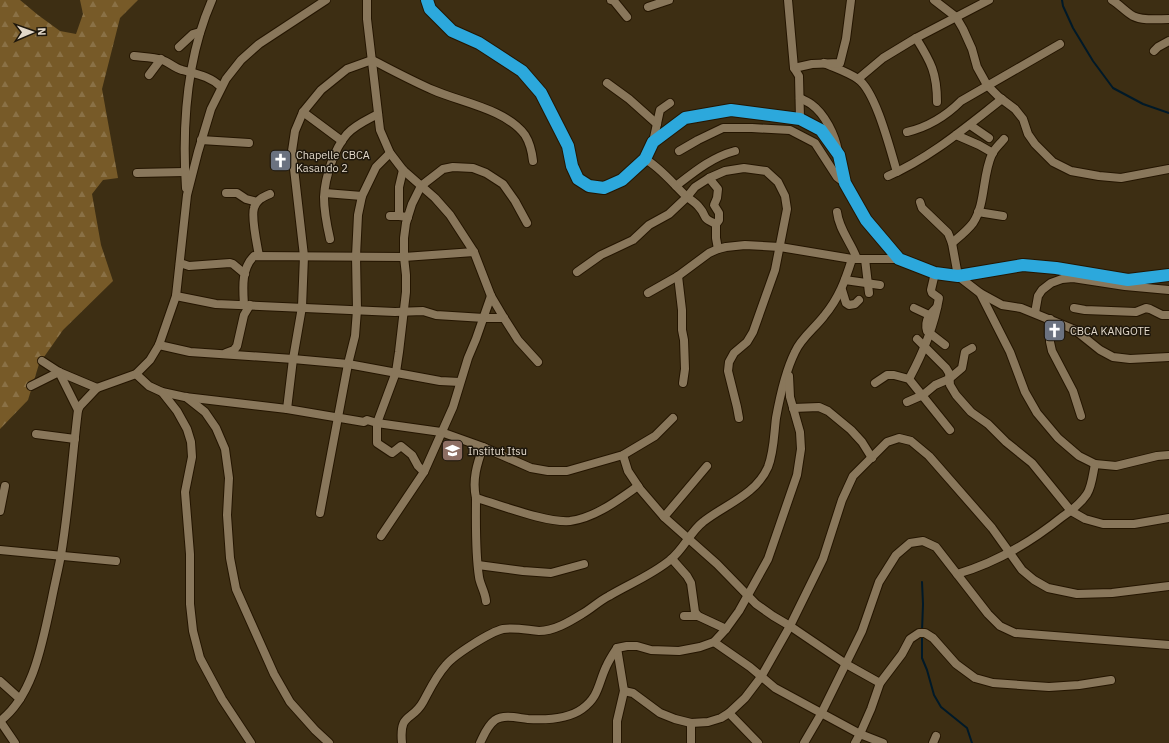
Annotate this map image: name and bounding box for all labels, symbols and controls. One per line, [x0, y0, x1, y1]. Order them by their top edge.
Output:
north arrow [12, 12, 52, 52]
text: N [35, 27, 49, 36]
church icon: Chapelle CBCA Kasando 2 [267, 148, 293, 174]
place label: Chapelle CBCA Kasando 2 [296, 148, 370, 175]
church icon: CBCA KANGOTE [1042, 318, 1068, 344]
place label: CBCA KANGOTE [1070, 324, 1150, 338]
school or university icon: Institut Itsu [440, 438, 466, 464]
place label: Institut Itsu [468, 444, 527, 458]

